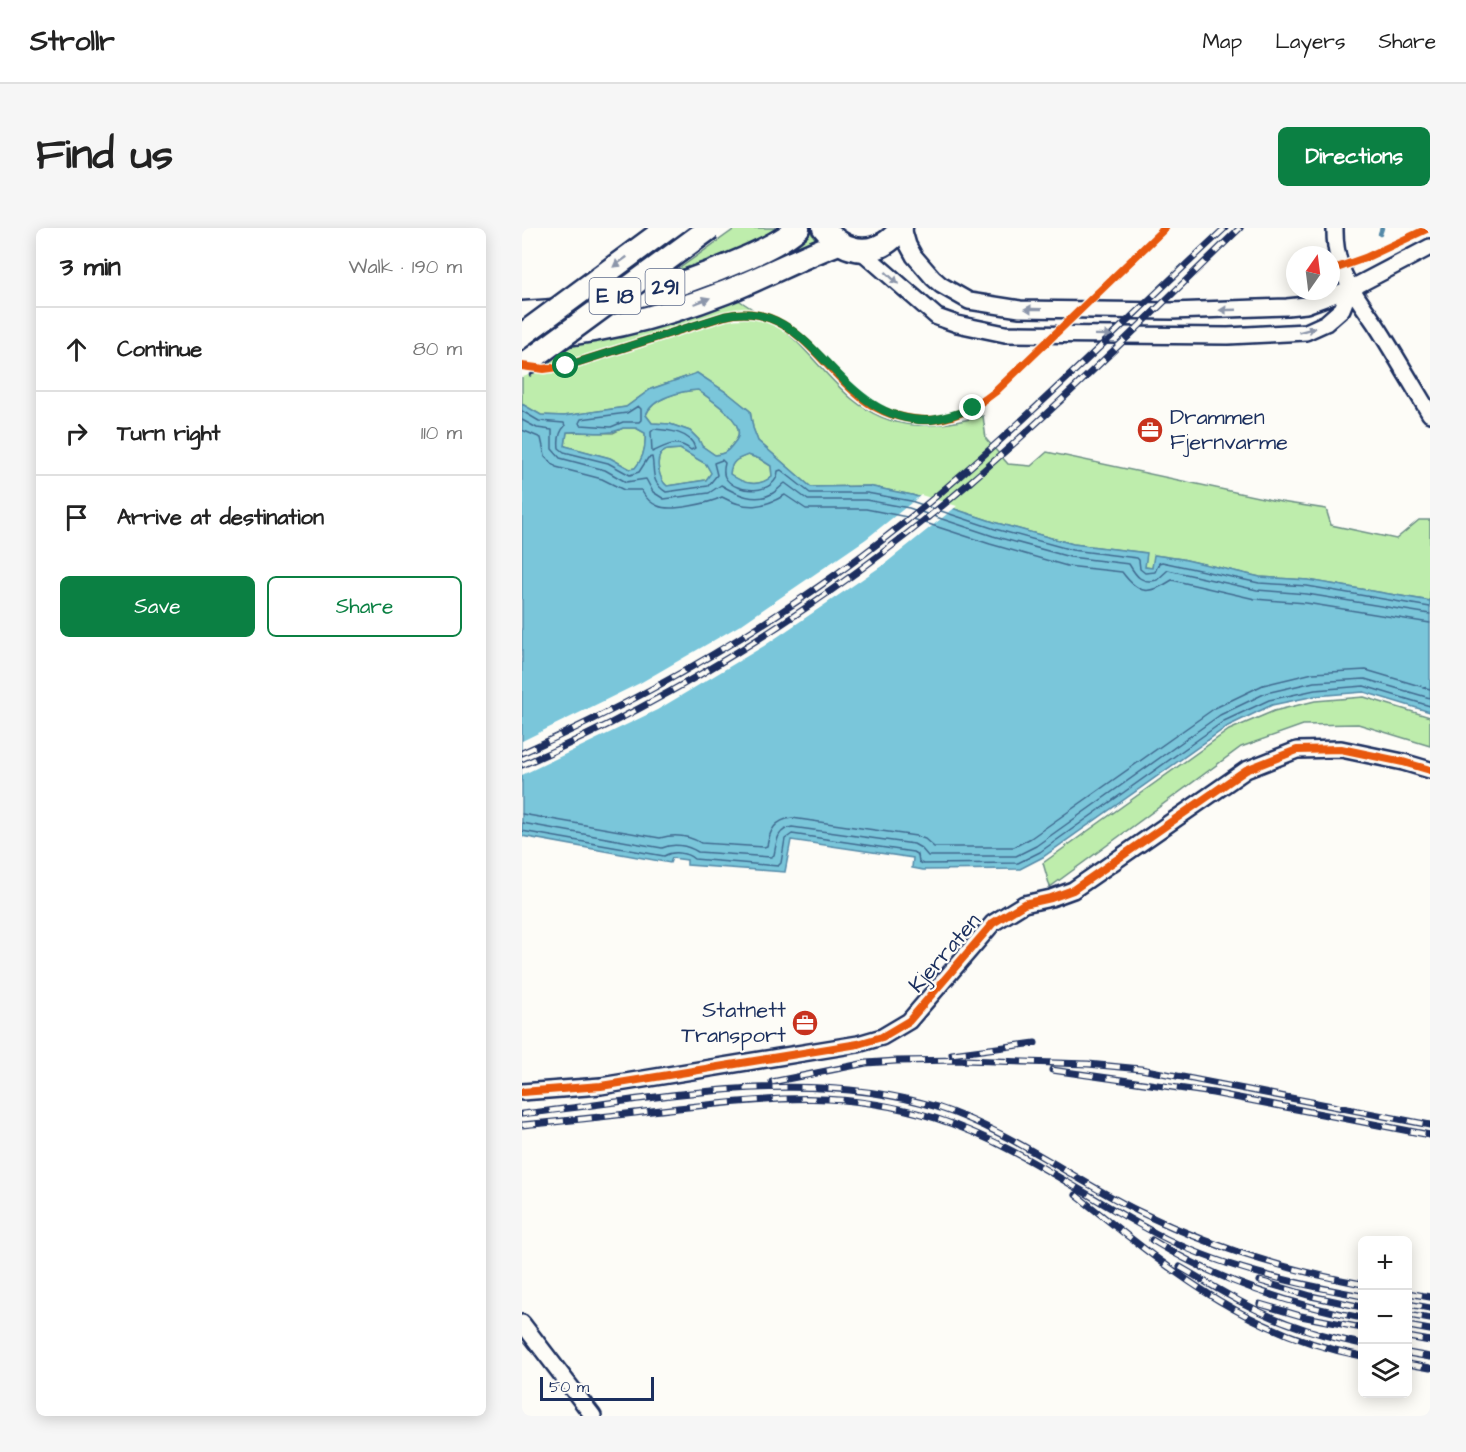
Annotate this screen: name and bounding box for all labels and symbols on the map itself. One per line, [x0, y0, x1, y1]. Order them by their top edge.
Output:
north arrow [1286, 246, 1340, 300]
one-way arrow [613, 256, 628, 268]
road number: 291 [646, 269, 684, 305]
one-way arrow [885, 271, 900, 285]
road number: E 18 [590, 278, 640, 314]
one-way arrow [693, 296, 711, 305]
one-way arrow [1024, 304, 1043, 314]
one-way arrow [1219, 305, 1238, 314]
one-way arrow [1298, 325, 1316, 334]
one-way arrow [1094, 330, 1113, 340]
route start [552, 352, 578, 378]
route end [959, 394, 985, 420]
place label: Drammen Fjernvarme [1170, 402, 1288, 458]
office icon: Drammen Fjernvarme [1135, 415, 1165, 445]
street label: Kjerraten [902, 906, 988, 1000]
place label: Statnett Transport [681, 995, 786, 1051]
office icon: Statnett Transport [790, 1008, 820, 1038]
scale bar [540, 1374, 654, 1402]

